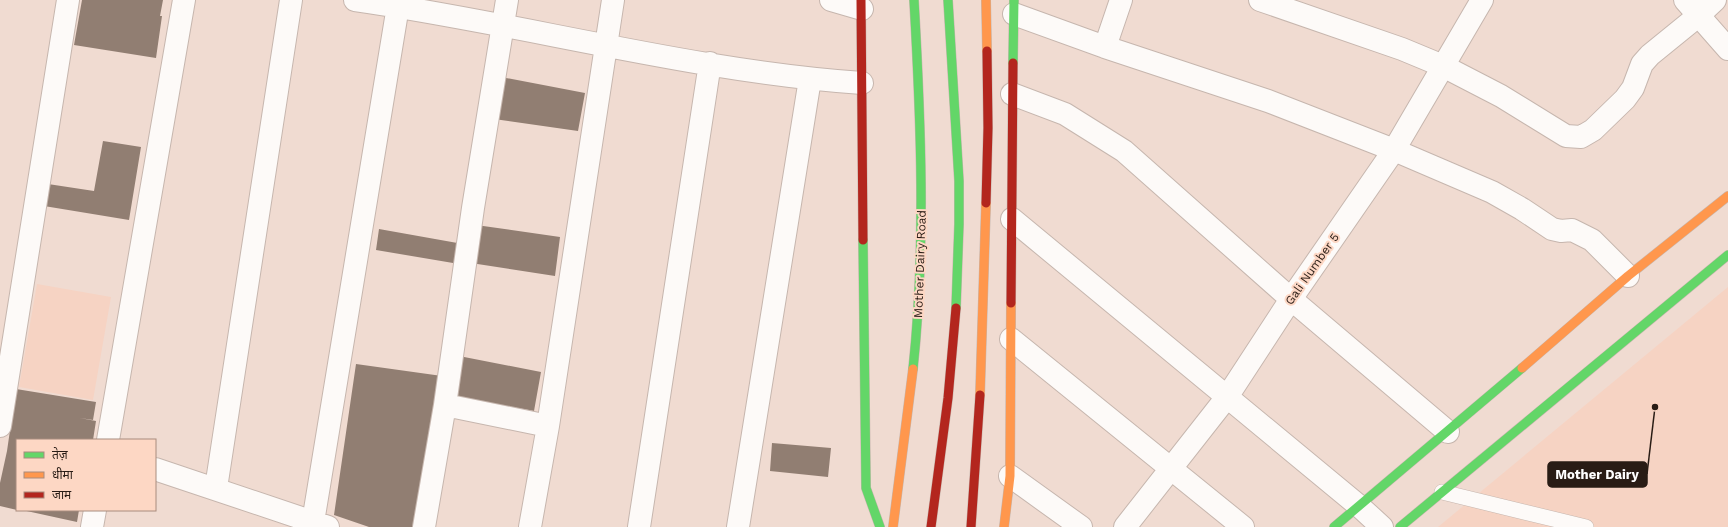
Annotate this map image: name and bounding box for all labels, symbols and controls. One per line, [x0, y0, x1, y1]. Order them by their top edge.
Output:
street label: Mother Dairy Road [911, 210, 929, 318]
street label: Gali Number 5 [1282, 231, 1342, 307]
legend [16, 439, 156, 511]
text: तेज़ [52, 447, 69, 462]
callout: Mother Dairy [1548, 462, 1647, 487]
text: धीमा [52, 467, 74, 482]
text: Mother Dairy [1555, 467, 1639, 482]
text: जाम [52, 488, 72, 502]

